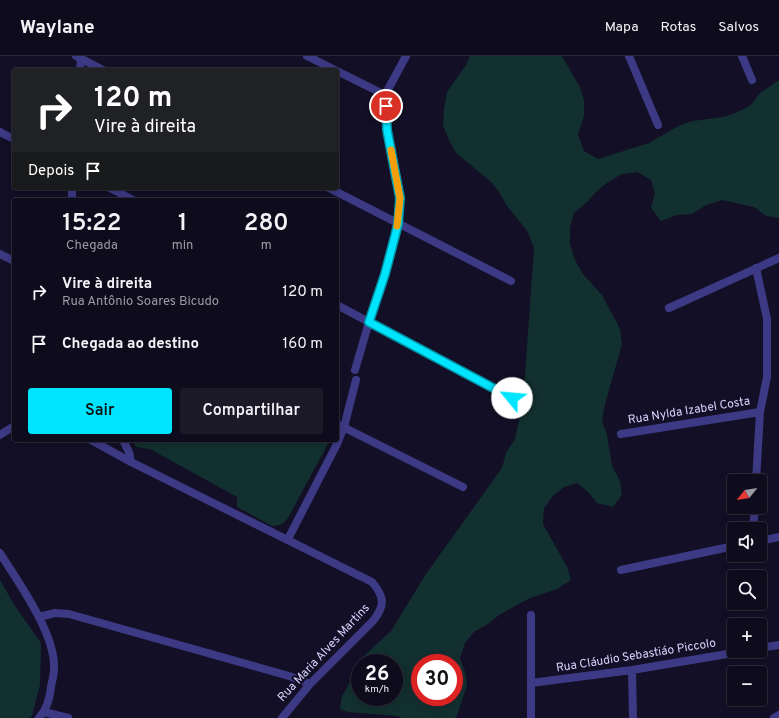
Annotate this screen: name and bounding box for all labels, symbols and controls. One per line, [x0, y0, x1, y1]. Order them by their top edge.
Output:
text: Waylane [20, 16, 95, 40]
text: Mapa [605, 19, 639, 36]
text: Rotas [661, 19, 696, 36]
text: Salvos [718, 19, 759, 36]
text: 120 m [94, 81, 172, 117]
icon: right [28, 84, 80, 136]
pin [369, 89, 403, 123]
icon: arrive [375, 95, 397, 117]
text: Vire à direita [94, 116, 196, 139]
icon: arrive [82, 160, 104, 182]
text: Depois [28, 162, 74, 181]
text: 15:22 [62, 209, 121, 239]
text: 1 [178, 209, 187, 239]
text: 280 [244, 209, 289, 239]
text: Chegada [66, 238, 118, 254]
text: min [172, 238, 193, 254]
text: m [261, 238, 272, 254]
text: Vire à direita [62, 275, 152, 294]
icon: right [28, 281, 50, 303]
text: 120 m [282, 283, 323, 302]
text: Rua Antônio Soares Bicudo [62, 294, 219, 310]
icon: arrive [28, 333, 50, 355]
text: Chegada ao destino [62, 335, 199, 354]
text: 160 m [283, 335, 323, 354]
position arrow [491, 377, 533, 419]
button: Sair [28, 388, 172, 434]
button: Compartilhar [180, 388, 323, 434]
street label: Rua Nylda Izabel Costa [627, 393, 751, 429]
north arrow [727, 474, 767, 514]
map controls [727, 474, 767, 706]
button: sound [727, 522, 767, 562]
button: search [727, 570, 767, 610]
street label: Rua Maria Alves Martins [274, 601, 374, 705]
button: + [727, 618, 767, 658]
street label: Rua Cláudio Sebastiáo Piccolo [555, 635, 717, 677]
speed limit sign: 30 [411, 654, 463, 706]
text: 26 [365, 662, 389, 688]
button: − [727, 666, 767, 706]
text: km/h [365, 683, 389, 696]

